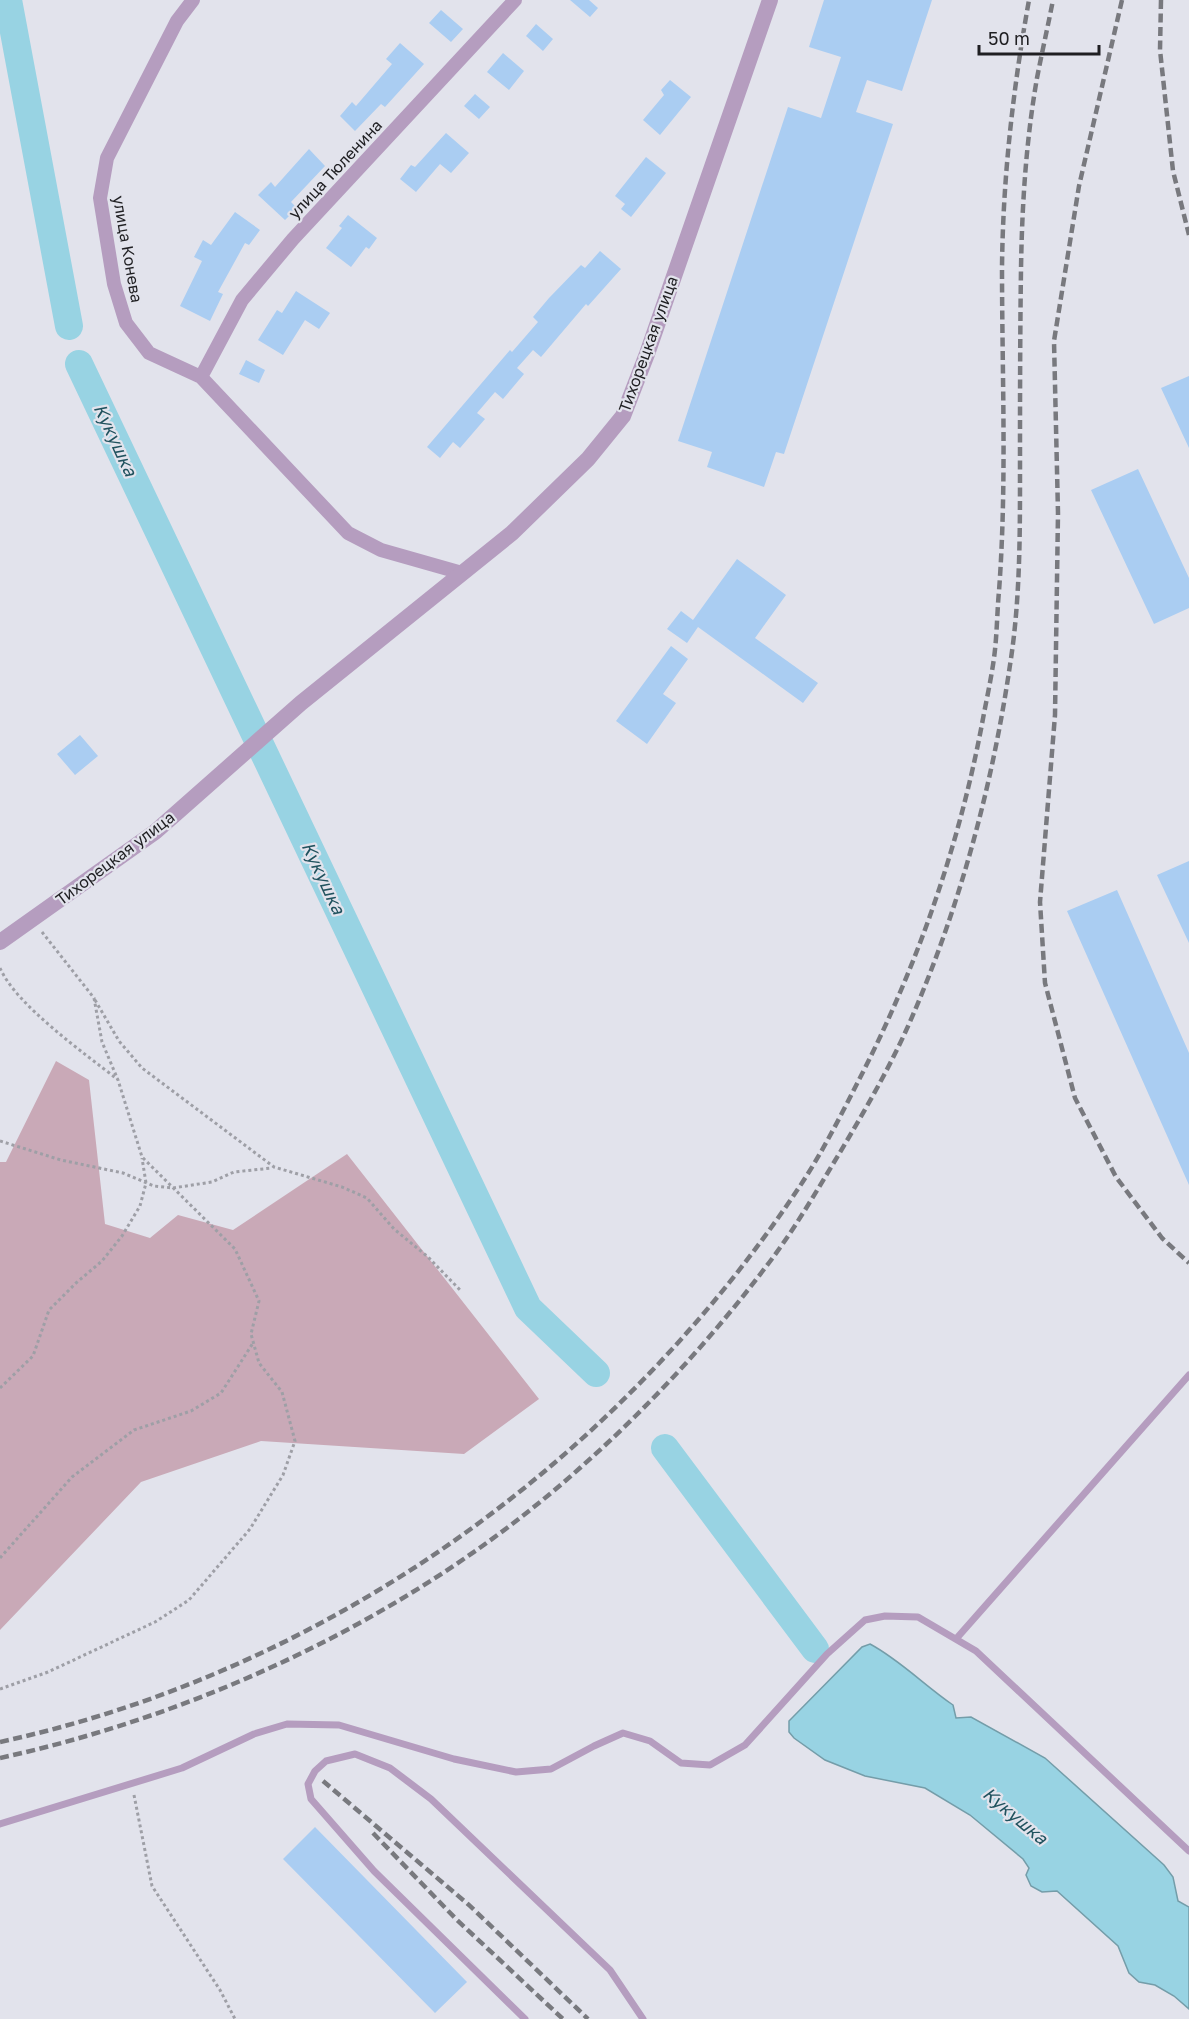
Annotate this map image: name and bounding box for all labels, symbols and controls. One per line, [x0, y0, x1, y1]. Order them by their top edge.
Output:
scale bar [979, 18, 1099, 56]
text: 50 m [988, 27, 1030, 49]
street label: улица Тюленина [284, 115, 386, 223]
street label: улица Конева [109, 194, 147, 304]
street label: Тихорецкая улица [614, 273, 682, 415]
water label: Кукушка [90, 400, 143, 480]
street label: Тихорецкая улица [52, 807, 178, 909]
water label: Кукушка [298, 838, 351, 918]
water label: Кукушка [979, 1782, 1053, 1849]

